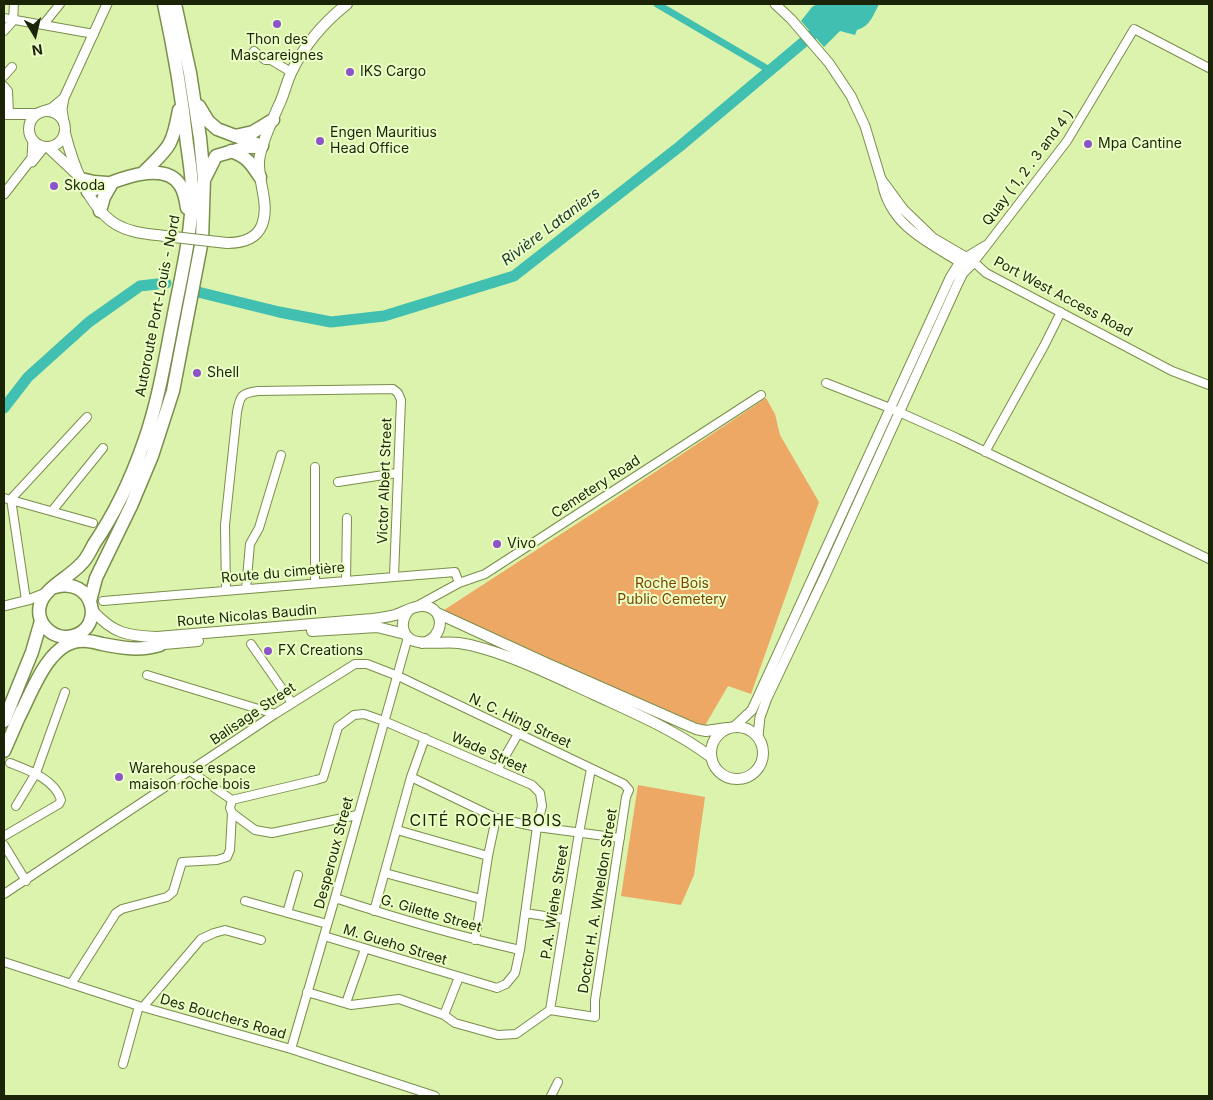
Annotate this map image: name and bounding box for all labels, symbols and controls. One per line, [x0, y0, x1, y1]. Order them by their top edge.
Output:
north arrow [10, 10, 60, 60]
marker: Thon des Mascareignes [271, 18, 283, 30]
place label: Thon des Mascareignes [231, 32, 323, 64]
text: N [31, 41, 44, 60]
place label: IKS Cargo [360, 64, 426, 80]
marker: IKS Cargo [344, 66, 356, 78]
street label: Quay ( 1, 2 . 3 and 4 ) [979, 107, 1077, 229]
place label: Engen Mauritius Head Office [330, 125, 437, 158]
marker: Engen Mauritius Head Office [314, 135, 326, 147]
place label: Mpa Cantine [1098, 136, 1182, 152]
marker: Mpa Cantine [1082, 138, 1094, 150]
place label: Skoda [64, 178, 105, 194]
marker: Skoda [48, 180, 60, 192]
water label: Rivière Lataniers [498, 184, 604, 270]
street label: Autoroute Port-Louis - Nord [132, 214, 184, 398]
street label: Port West Access Road [991, 253, 1135, 341]
place label: Shell [207, 365, 239, 381]
marker: Shell [191, 367, 203, 379]
street label: Victor Albert Street [374, 418, 396, 544]
street label: Cemetery Road [548, 452, 644, 522]
place label: Vivo [507, 536, 536, 552]
marker: Vivo [491, 538, 503, 550]
street label: Route du cimetière [221, 559, 345, 587]
park label: Roche Bois Public Cemetery [617, 576, 727, 608]
street label: Route Nicolas Baudin [176, 602, 318, 630]
place label: FX Creations [278, 643, 363, 659]
marker: FX Creations [262, 645, 274, 657]
street label: Balisage Street [207, 679, 299, 749]
street label: N. C. Hing Street [466, 690, 574, 752]
street label: Wade Street [449, 729, 529, 777]
place label: Warehouse espace maison roche bois [129, 761, 256, 794]
marker: Warehouse espace maison roche bois [113, 771, 125, 783]
street label: Desperoux Street [311, 795, 357, 911]
street label: Doctor H. A. Wheldon Street [575, 807, 621, 995]
district label: CITÉ ROCHE BOIS [408, 811, 564, 831]
street label: P.A. Wiehe Street [538, 844, 572, 960]
street label: G. Gilette Street [379, 892, 483, 936]
street label: M. Gueho Street [341, 921, 449, 969]
street label: Des Bouchers Road [158, 991, 288, 1043]

